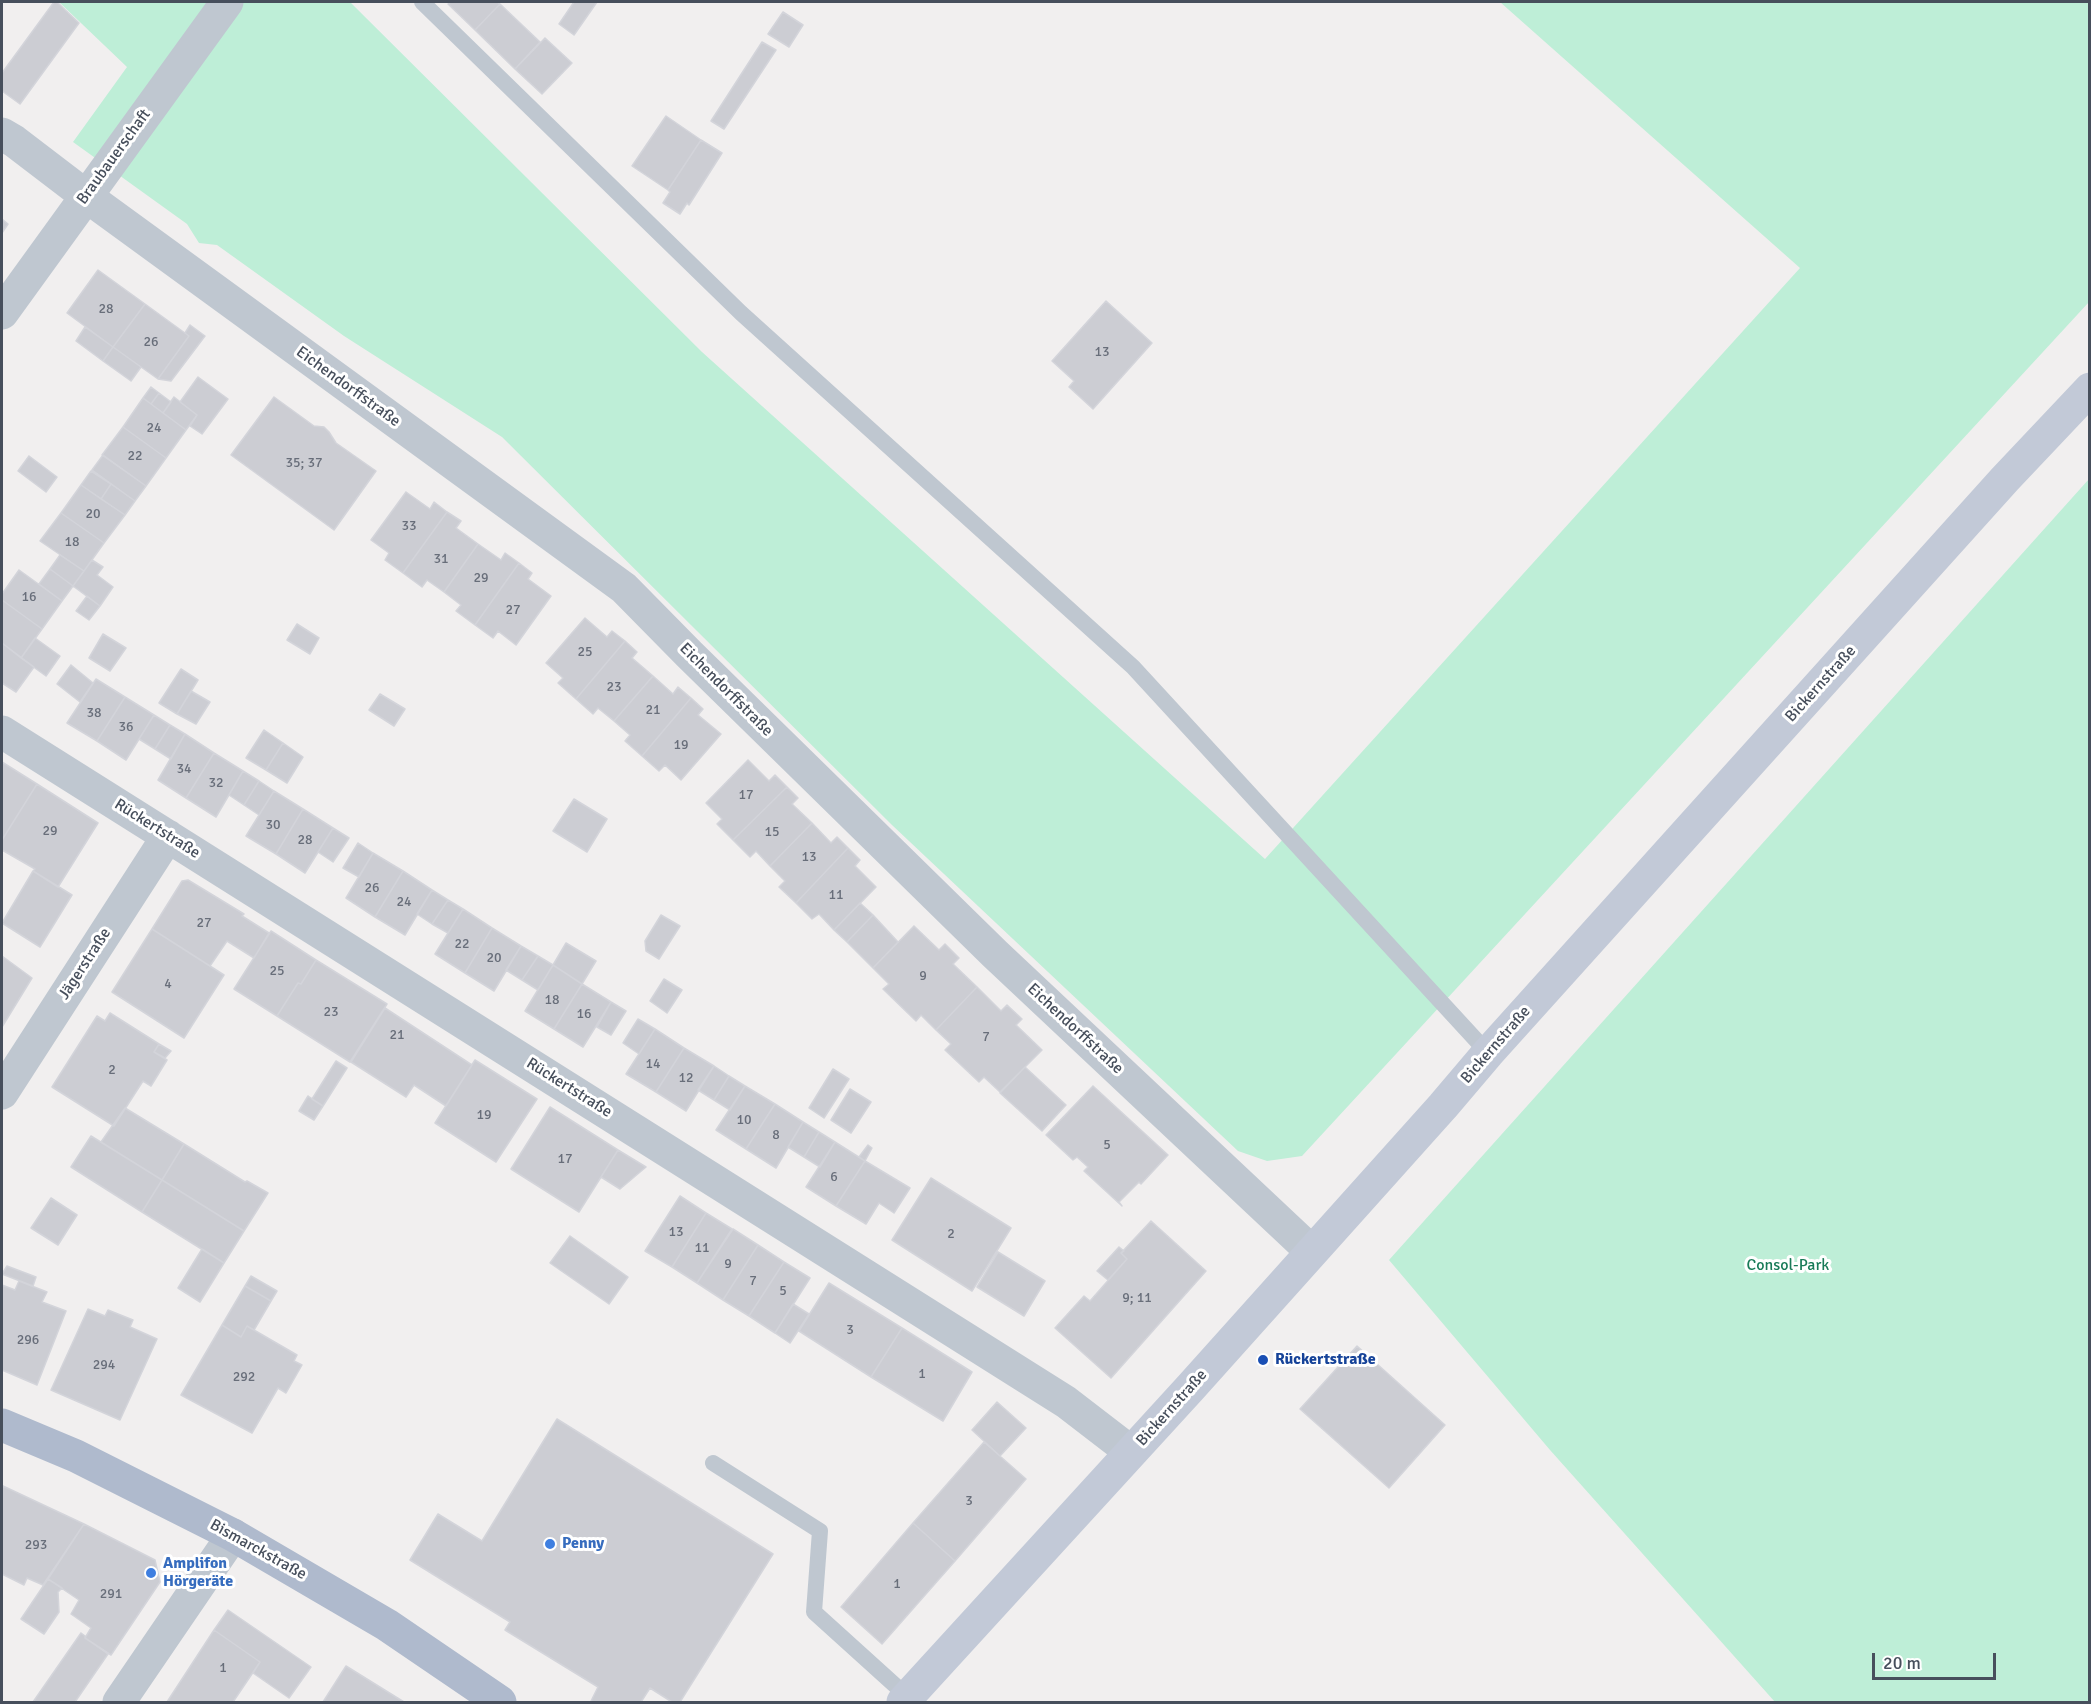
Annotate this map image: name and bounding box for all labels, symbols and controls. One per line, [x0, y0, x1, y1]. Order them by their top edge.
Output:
street label: Braubauerschaft [73, 106, 155, 208]
house number: 28 [98, 301, 114, 317]
house number: 26 [143, 334, 159, 350]
street label: Eichendorffstraße [292, 343, 404, 431]
house number: 13 [1094, 344, 1110, 360]
house number: 24 [146, 420, 162, 436]
house number: 22 [127, 448, 143, 464]
house number: 35; 37 [285, 455, 323, 471]
house number: 20 [85, 506, 101, 522]
house number: 33 [401, 518, 417, 534]
house number: 18 [64, 534, 80, 550]
house number: 31 [433, 551, 449, 567]
house number: 29 [473, 570, 489, 586]
house number: 16 [21, 589, 37, 605]
house number: 27 [505, 602, 521, 618]
street label: Eichendorffstraße [675, 639, 777, 741]
street label: Bickernstraße [1782, 642, 1860, 726]
house number: 25 [577, 644, 593, 660]
house number: 23 [606, 679, 622, 695]
house number: 21 [645, 702, 661, 718]
house number: 38 [86, 705, 102, 721]
house number: 36 [118, 719, 134, 735]
house number: 19 [673, 737, 689, 753]
house number: 34 [176, 761, 192, 777]
house number: 32 [208, 775, 224, 791]
house number: 17 [738, 787, 754, 803]
street label: Rückertstraße [111, 795, 203, 863]
house number: 30 [265, 817, 281, 833]
house number: 29 [42, 823, 58, 839]
house number: 15 [764, 824, 780, 840]
house number: 28 [297, 832, 313, 848]
house number: 13 [801, 849, 817, 865]
house number: 26 [364, 880, 380, 896]
house number: 11 [828, 887, 844, 903]
house number: 24 [396, 894, 412, 910]
house number: 27 [196, 915, 212, 931]
street label: Jägerstraße [55, 925, 115, 1003]
house number: 22 [454, 936, 470, 952]
house number: 20 [486, 950, 502, 966]
house number: 25 [269, 963, 285, 979]
house number: 9 [919, 968, 927, 984]
house number: 4 [164, 976, 172, 992]
street label: Eichendorffstraße [1023, 980, 1127, 1078]
house number: 18 [544, 992, 560, 1008]
street label: Bickernstraße [1457, 1002, 1535, 1088]
house number: 23 [323, 1004, 339, 1020]
house number: 16 [576, 1006, 592, 1022]
house number: 21 [389, 1027, 405, 1043]
house number: 7 [982, 1029, 990, 1045]
street label: Rückertstraße [523, 1054, 615, 1122]
house number: 14 [645, 1056, 661, 1072]
house number: 2 [108, 1062, 116, 1078]
house number: 12 [678, 1070, 694, 1086]
house number: 19 [476, 1107, 492, 1123]
house number: 10 [736, 1112, 752, 1128]
house number: 8 [772, 1127, 780, 1143]
house number: 5 [1103, 1137, 1111, 1153]
house number: 17 [557, 1151, 573, 1167]
house number: 6 [830, 1169, 838, 1185]
house number: 13 [668, 1224, 684, 1240]
house number: 2 [947, 1226, 955, 1242]
house number: 11 [694, 1240, 710, 1256]
house number: 9 [724, 1256, 732, 1272]
park label: Consol-Park [1747, 1256, 1829, 1276]
house number: 7 [749, 1273, 757, 1289]
house number: 5 [779, 1283, 787, 1299]
house number: 9; 11 [1122, 1290, 1152, 1306]
house number: 3 [846, 1322, 854, 1338]
house number: 296 [17, 1332, 39, 1348]
place label: Rückertstraße [1275, 1350, 1376, 1370]
marker: Rückertstraße [1256, 1353, 1270, 1367]
house number: 294 [93, 1357, 115, 1373]
house number: 1 [918, 1366, 926, 1382]
street label: Bickernstraße [1133, 1366, 1211, 1450]
house number: 292 [233, 1369, 255, 1385]
house number: 3 [965, 1493, 973, 1509]
street label: Bismarckstraße [206, 1516, 310, 1584]
place label: Penny [562, 1534, 604, 1554]
house number: 293 [25, 1537, 47, 1553]
marker: Penny [543, 1537, 557, 1551]
place label: Amplifon Hörgeräte [163, 1554, 233, 1592]
marker: Amplifon Hörgeräte [144, 1566, 158, 1580]
house number: 1 [893, 1576, 901, 1592]
house number: 291 [100, 1586, 122, 1602]
scale bar [1875, 1641, 2000, 1679]
text: 20 m [1883, 1652, 1921, 1674]
house number: 1 [219, 1660, 227, 1676]

